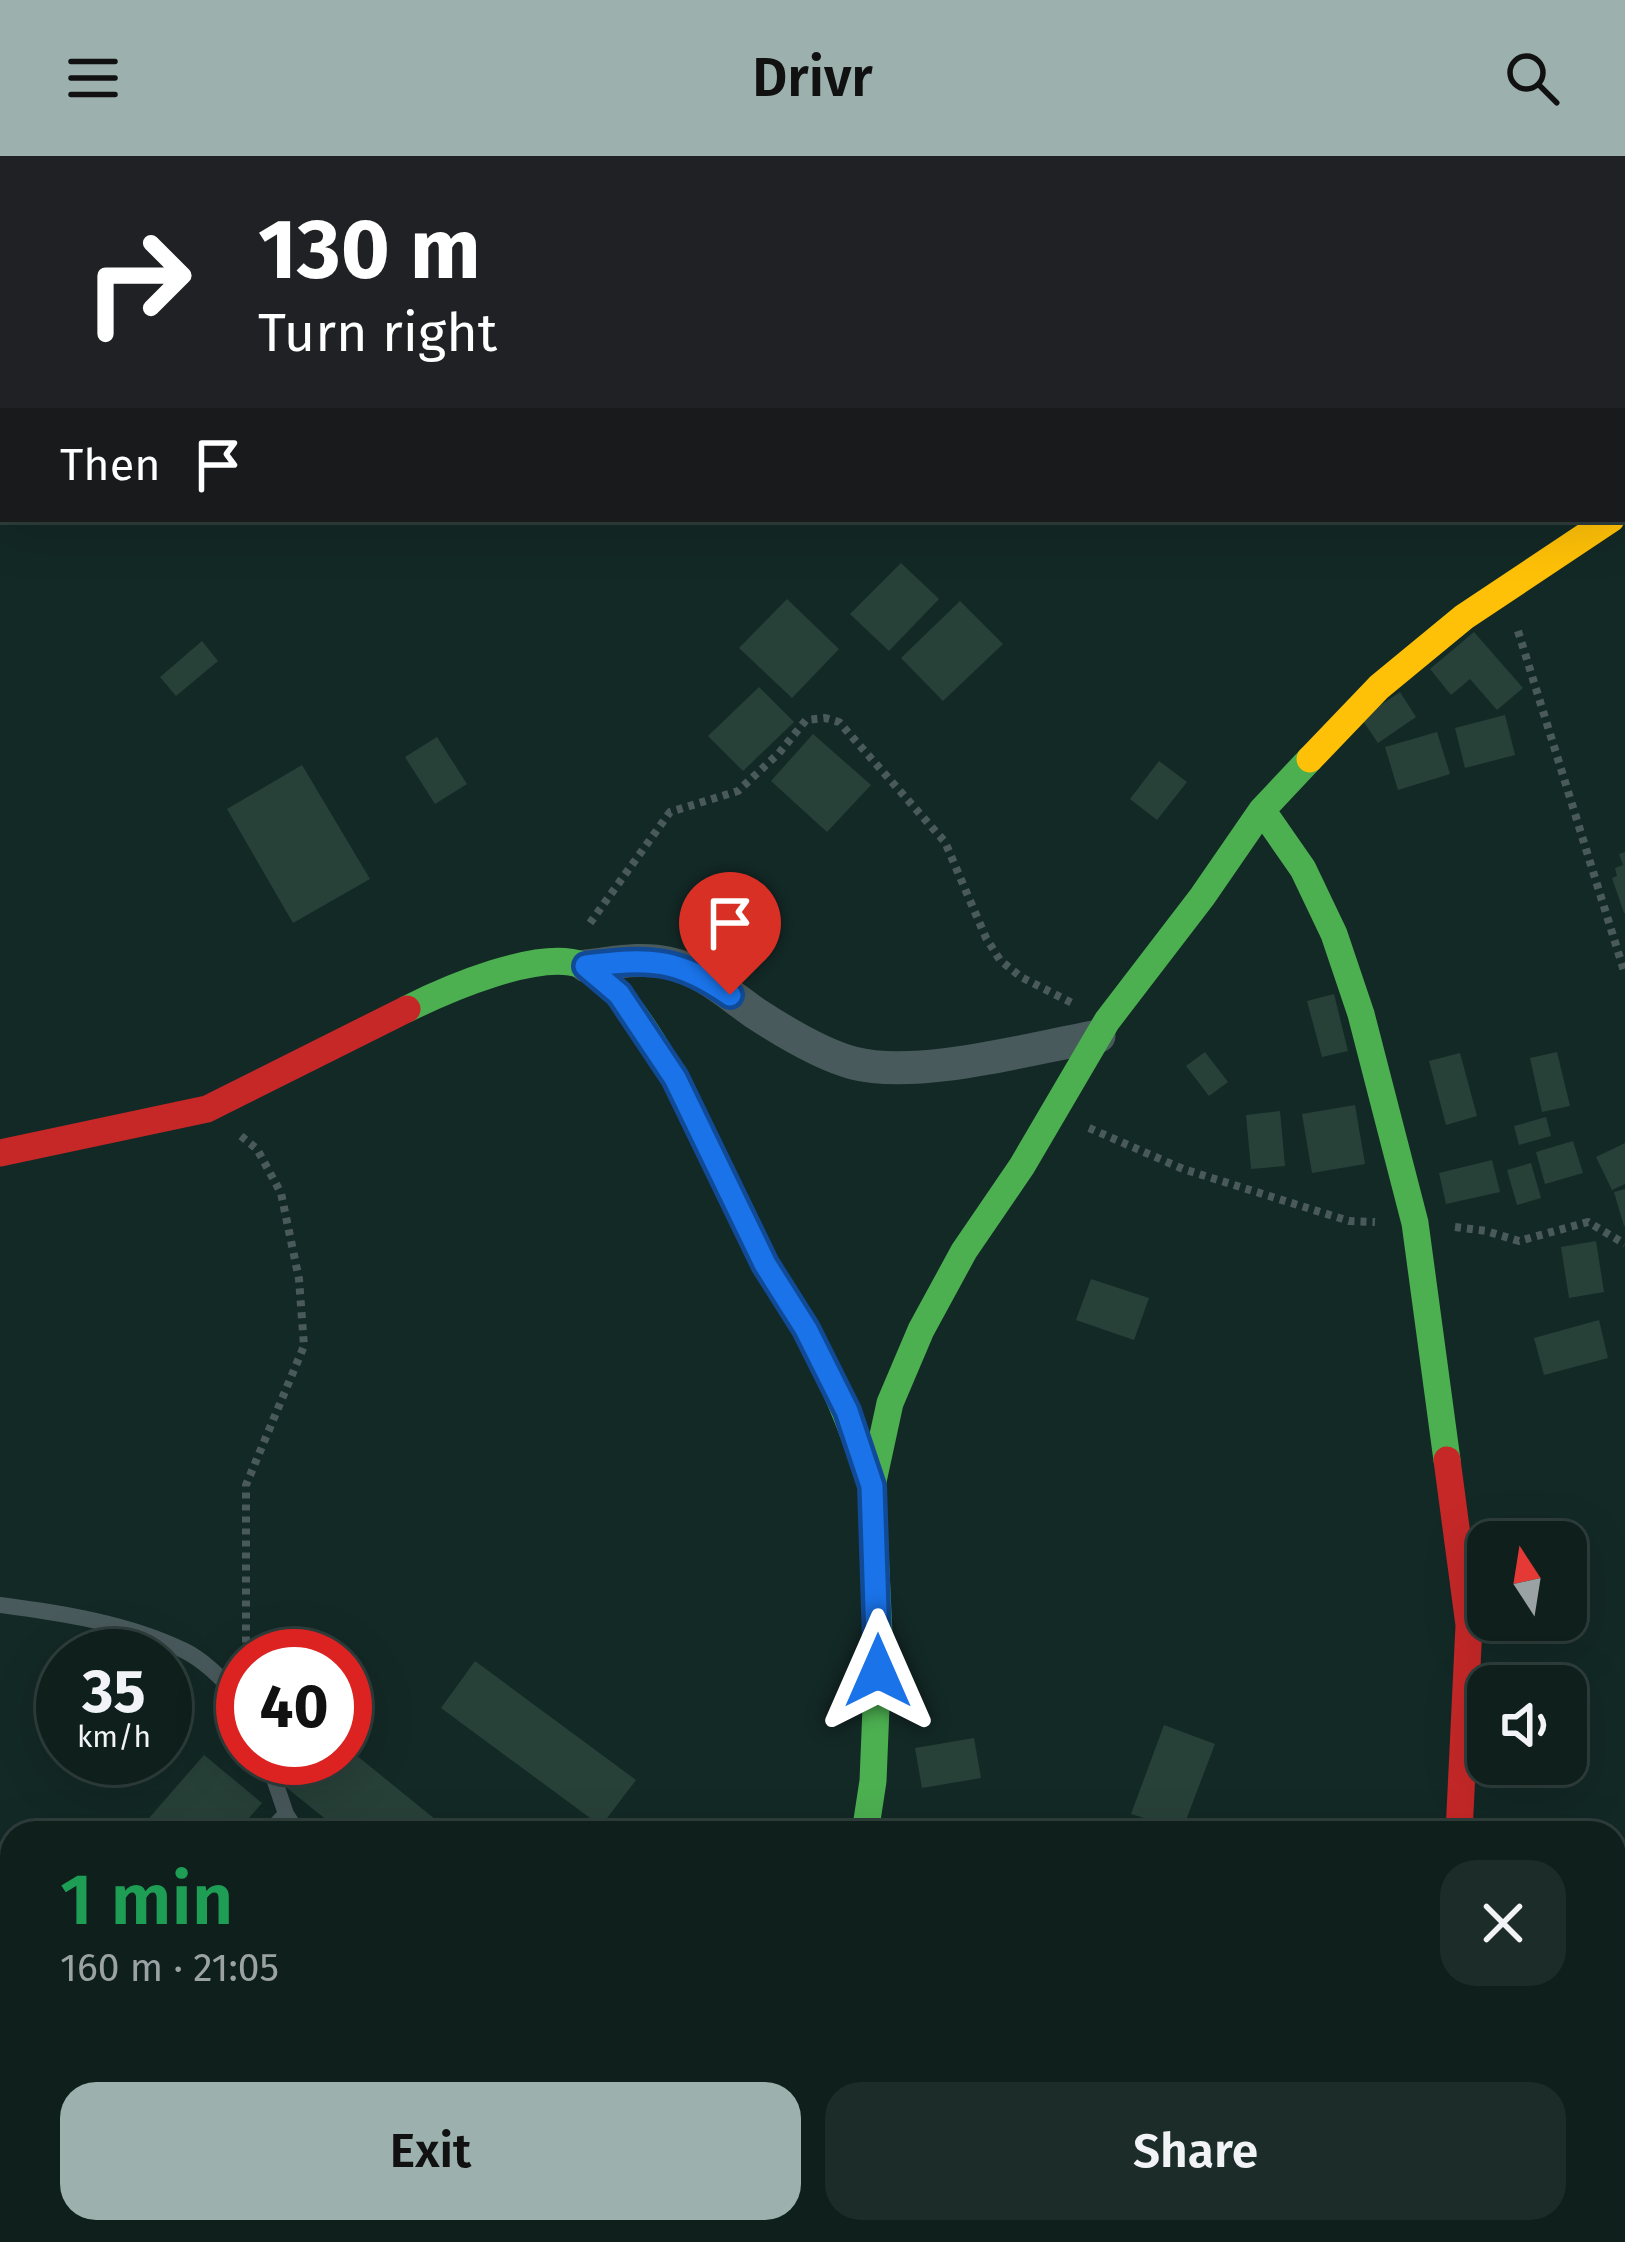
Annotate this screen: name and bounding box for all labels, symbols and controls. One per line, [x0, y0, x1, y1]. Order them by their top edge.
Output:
icon: menu [60, 45, 126, 111]
icon: search [1499, 45, 1565, 111]
text: Drivr [752, 46, 873, 110]
text: 130 m [258, 199, 481, 300]
icon: right [60, 204, 216, 360]
text: Turn right [258, 301, 497, 365]
icon: arrive [185, 432, 251, 498]
text: Then [60, 438, 161, 492]
pin [679, 872, 781, 995]
icon: arrive [697, 890, 763, 956]
north arrow [1467, 1521, 1587, 1641]
map controls [1467, 1521, 1587, 1785]
position arrow [815, 1608, 941, 1734]
speed limit sign: 40 [216, 1629, 372, 1785]
text: 35 [82, 1656, 146, 1728]
button: sound [1467, 1665, 1587, 1785]
text: km/h [77, 1719, 151, 1755]
text: 1 min [60, 1857, 233, 1943]
button: close [1440, 1860, 1566, 1986]
text: 160 m · 21:05 [60, 1945, 279, 1991]
button: Exit [60, 2082, 801, 2220]
button: Share [825, 2082, 1566, 2220]

